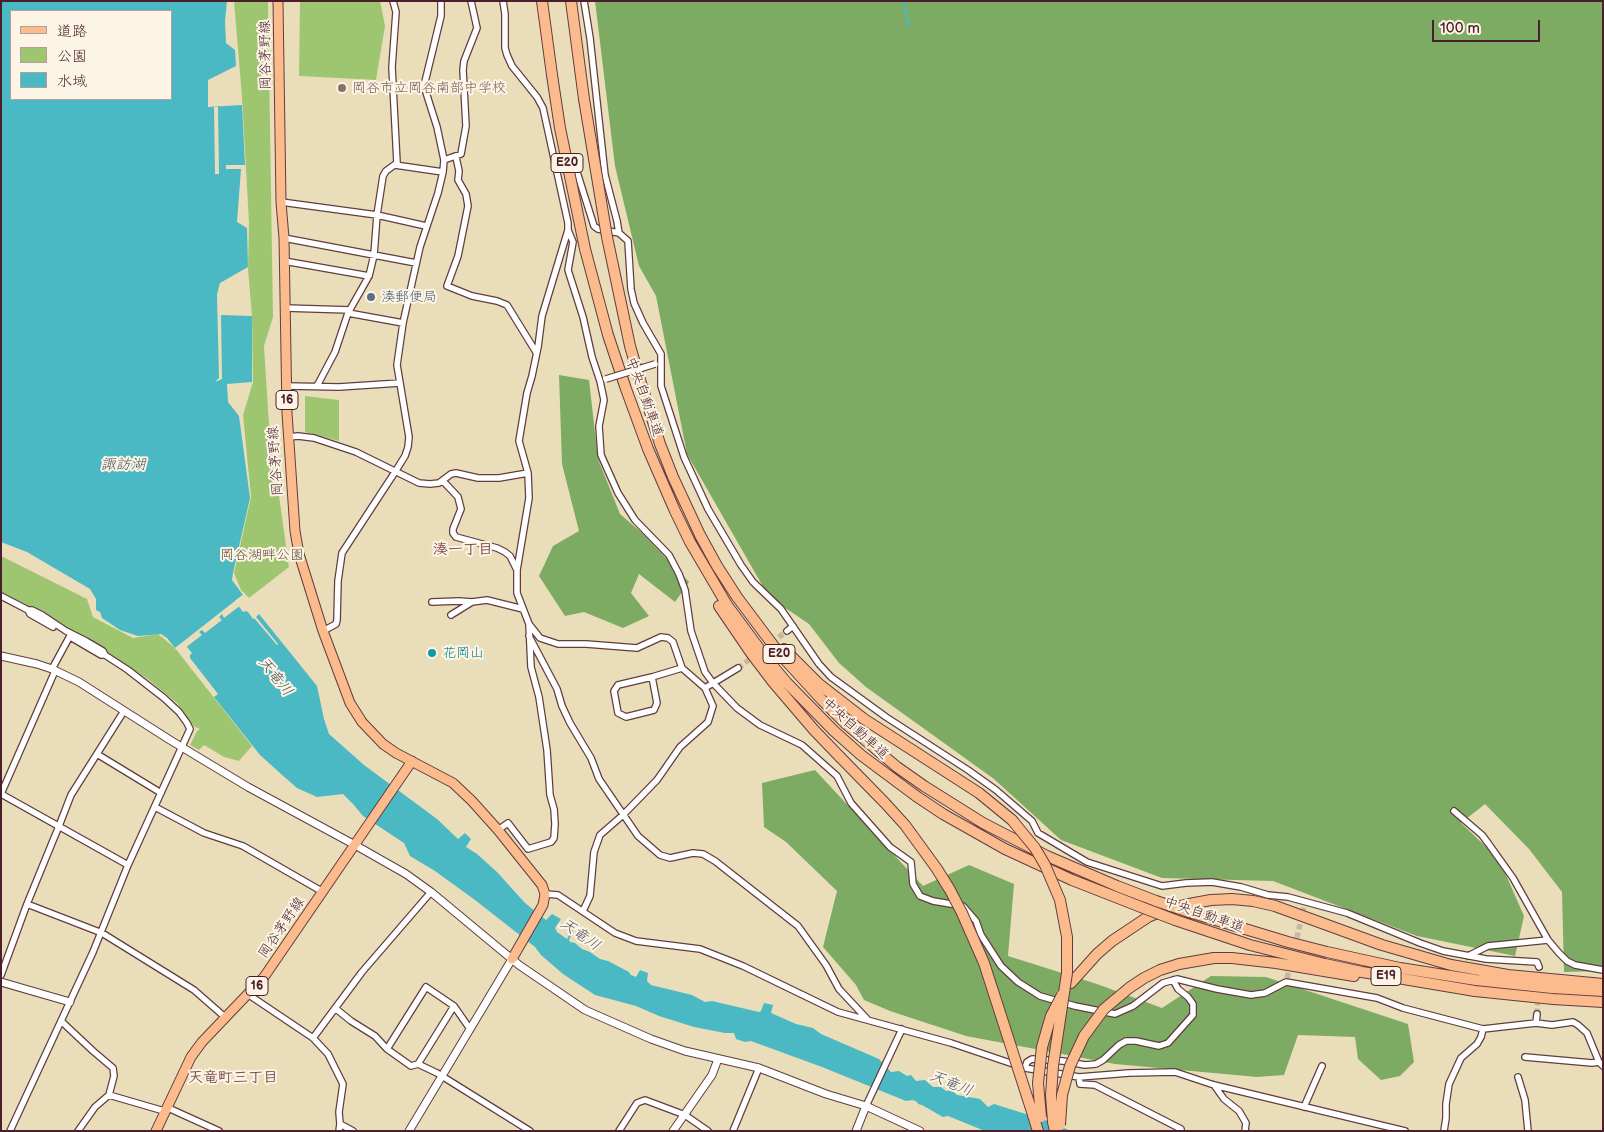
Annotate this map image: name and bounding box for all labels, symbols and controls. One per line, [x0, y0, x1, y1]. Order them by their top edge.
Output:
legend [10, 10, 172, 100]
scale bar [1434, 10, 1542, 42]
text: 100 m [1440, 19, 1480, 38]
street label: 岡谷茅野線 [257, 20, 275, 90]
text: 道路 [57, 22, 87, 41]
text: 公園 [57, 47, 87, 66]
text: 水域 [57, 72, 87, 91]
place label: 岡谷市立岡谷南部中学校 [352, 80, 506, 96]
marker: 岡谷市立岡谷南部中学校 [336, 82, 348, 94]
road number: E20 [551, 154, 583, 172]
place label: 湊郵便局 [381, 289, 437, 305]
marker: 湊郵便局 [365, 291, 377, 303]
street label: 中央自動車道 [622, 355, 666, 439]
road number: 16 [276, 390, 298, 410]
street label: 岡谷茅野線 [265, 425, 287, 497]
water label: 諏訪湖 [101, 456, 145, 474]
district label: 湊一丁目 [433, 541, 493, 559]
park label: 岡谷湖畔公園 [220, 547, 304, 563]
road number: E20 [763, 644, 795, 664]
place label: 花岡山 [442, 645, 484, 661]
marker: 花岡山 [426, 647, 438, 659]
water label: 天竜川 [254, 654, 296, 700]
street label: 中央自動車道 [818, 695, 892, 763]
street label: 中央自動車道 [1162, 893, 1246, 937]
street label: 岡谷茅野線 [255, 894, 309, 962]
water label: 天竜川 [556, 915, 604, 955]
road number: E19 [1371, 966, 1401, 986]
road number: 16 [246, 976, 268, 996]
water label: 天竜川 [927, 1067, 975, 1101]
district label: 天竜町三丁目 [188, 1069, 278, 1087]

